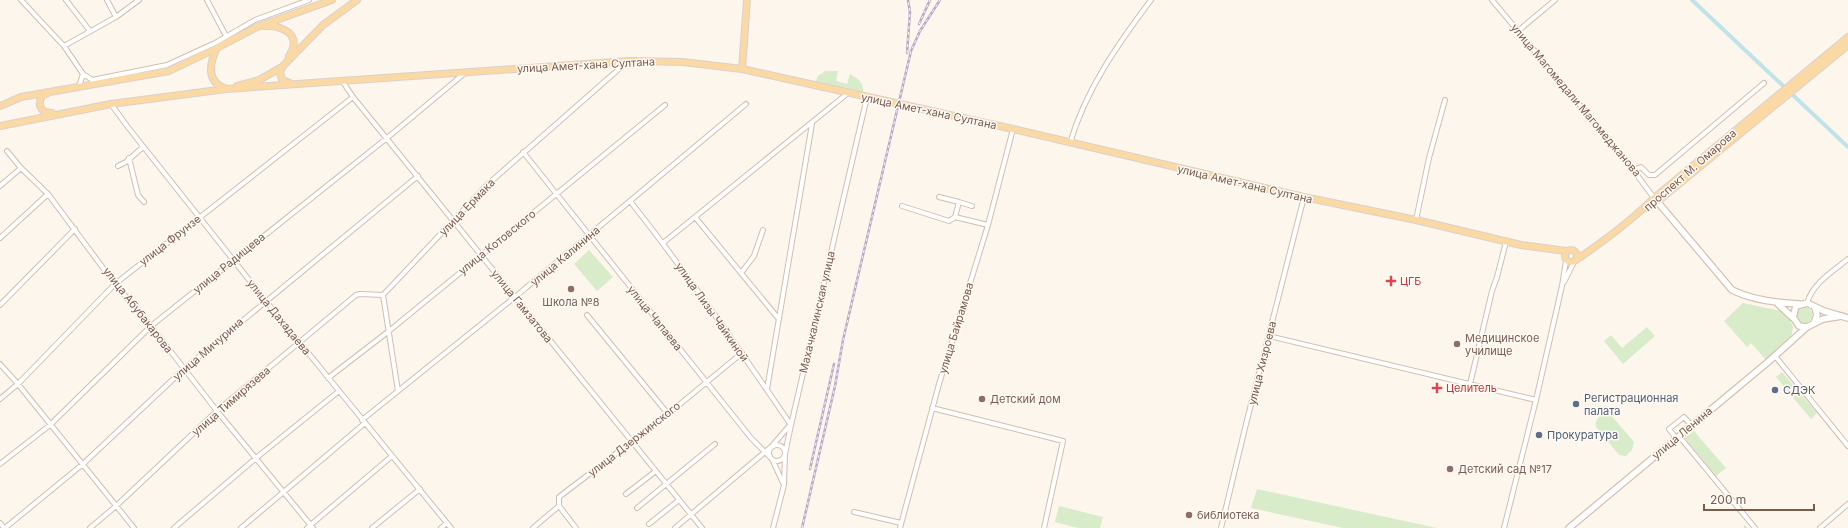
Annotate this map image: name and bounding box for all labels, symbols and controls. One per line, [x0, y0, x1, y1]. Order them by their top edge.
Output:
street label: улица Магомедали Магомеджановa [1508, 21, 1644, 179]
street label: улица Амет-хана Султана [517, 54, 655, 76]
street label: улица Амет-хана Султана [860, 90, 998, 132]
street label: проспект М. Омарова [1641, 126, 1739, 214]
street label: улица Амет-хана Султана [1176, 162, 1314, 206]
street label: улица Ермака [436, 175, 498, 239]
street label: улица Котовского [455, 206, 539, 277]
street label: улица Фрунзе [136, 212, 204, 268]
street label: улица Калинина [527, 223, 603, 289]
street label: улица Радищева [190, 230, 268, 296]
street label: Махачкалинская улица [796, 250, 838, 374]
street label: улица Лизы Чайкиной [672, 260, 752, 364]
street label: улица Абубакарова [100, 264, 176, 356]
street label: улица Гамзатова [488, 267, 556, 345]
place label: ЦГБ [1400, 274, 1421, 288]
marker: ЦГБ [1385, 275, 1397, 287]
street label: улица Дахадаева [244, 276, 314, 358]
street label: улица Байрамова [935, 281, 977, 375]
street label: улица Чапаева [624, 283, 686, 353]
marker: Школа №8 [566, 284, 576, 294]
place label: Школа №8 [542, 295, 600, 309]
street label: улица Мичурина [170, 314, 246, 384]
street label: улица Хизроева [1245, 320, 1279, 406]
place label: Медицинское училище [1465, 331, 1539, 358]
marker: Медицинское училище [1452, 339, 1462, 349]
street label: улица Тимирязева [189, 363, 273, 439]
place label: Целитель [1446, 381, 1497, 395]
marker: Целитель [1431, 382, 1443, 394]
place label: СДЭК [1783, 383, 1816, 397]
marker: СДЭК [1770, 385, 1780, 395]
place label: Регистрационная палата [1584, 391, 1678, 418]
place label: Детский дом [990, 392, 1061, 406]
marker: Детский дом [977, 394, 987, 404]
street label: улица Дзержинского [585, 398, 683, 479]
marker: Регистрационная палата [1571, 399, 1581, 409]
street label: улица Ленина [1649, 404, 1715, 462]
place label: Прокуратура [1547, 428, 1618, 442]
marker: Прокуратура [1534, 430, 1544, 440]
place label: Детский сад №17 [1458, 462, 1552, 476]
marker: Детский сад №17 [1445, 464, 1455, 474]
scale bar [1704, 486, 1814, 512]
text: 200 m [1710, 492, 1746, 507]
place label: библиотека [1197, 508, 1259, 522]
marker: библиотека [1184, 510, 1194, 520]

